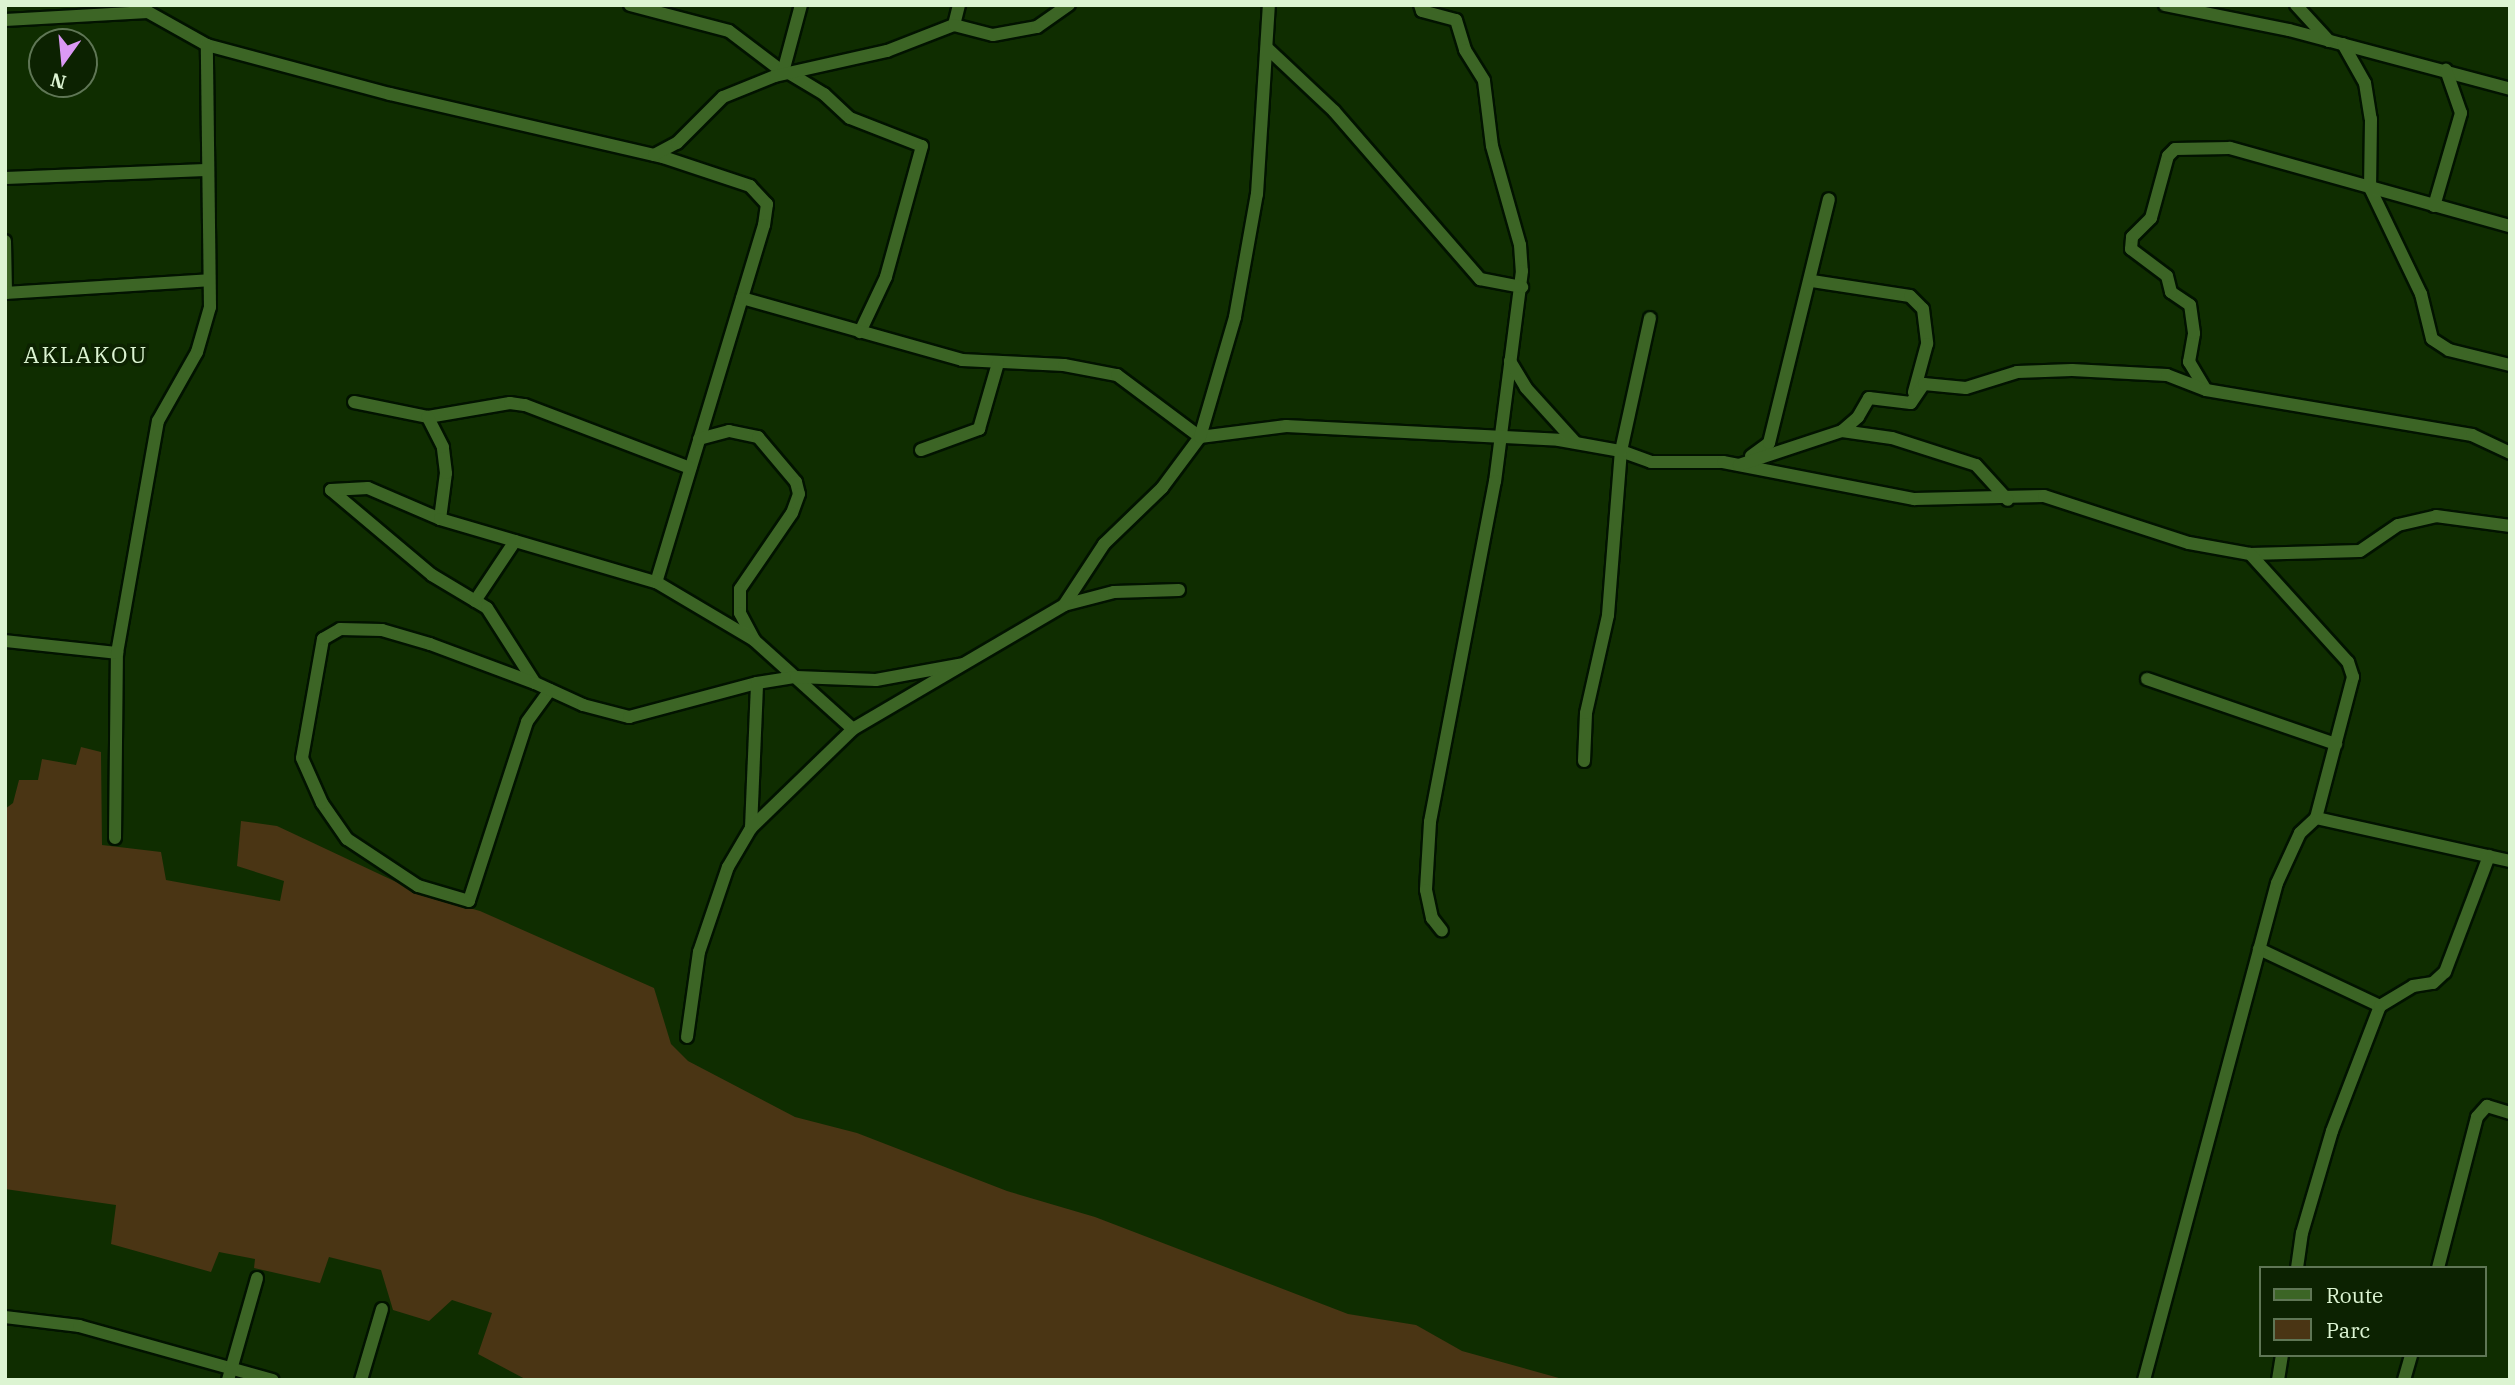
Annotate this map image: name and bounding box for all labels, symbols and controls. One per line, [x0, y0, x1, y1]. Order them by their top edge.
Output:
north arrow [28, 28, 98, 98]
text: N [48, 68, 68, 95]
district label: AKLAKOU [24, 340, 148, 368]
legend [2260, 1266, 2487, 1357]
text: Route [2326, 1281, 2383, 1309]
text: Parc [2326, 1316, 2370, 1344]

